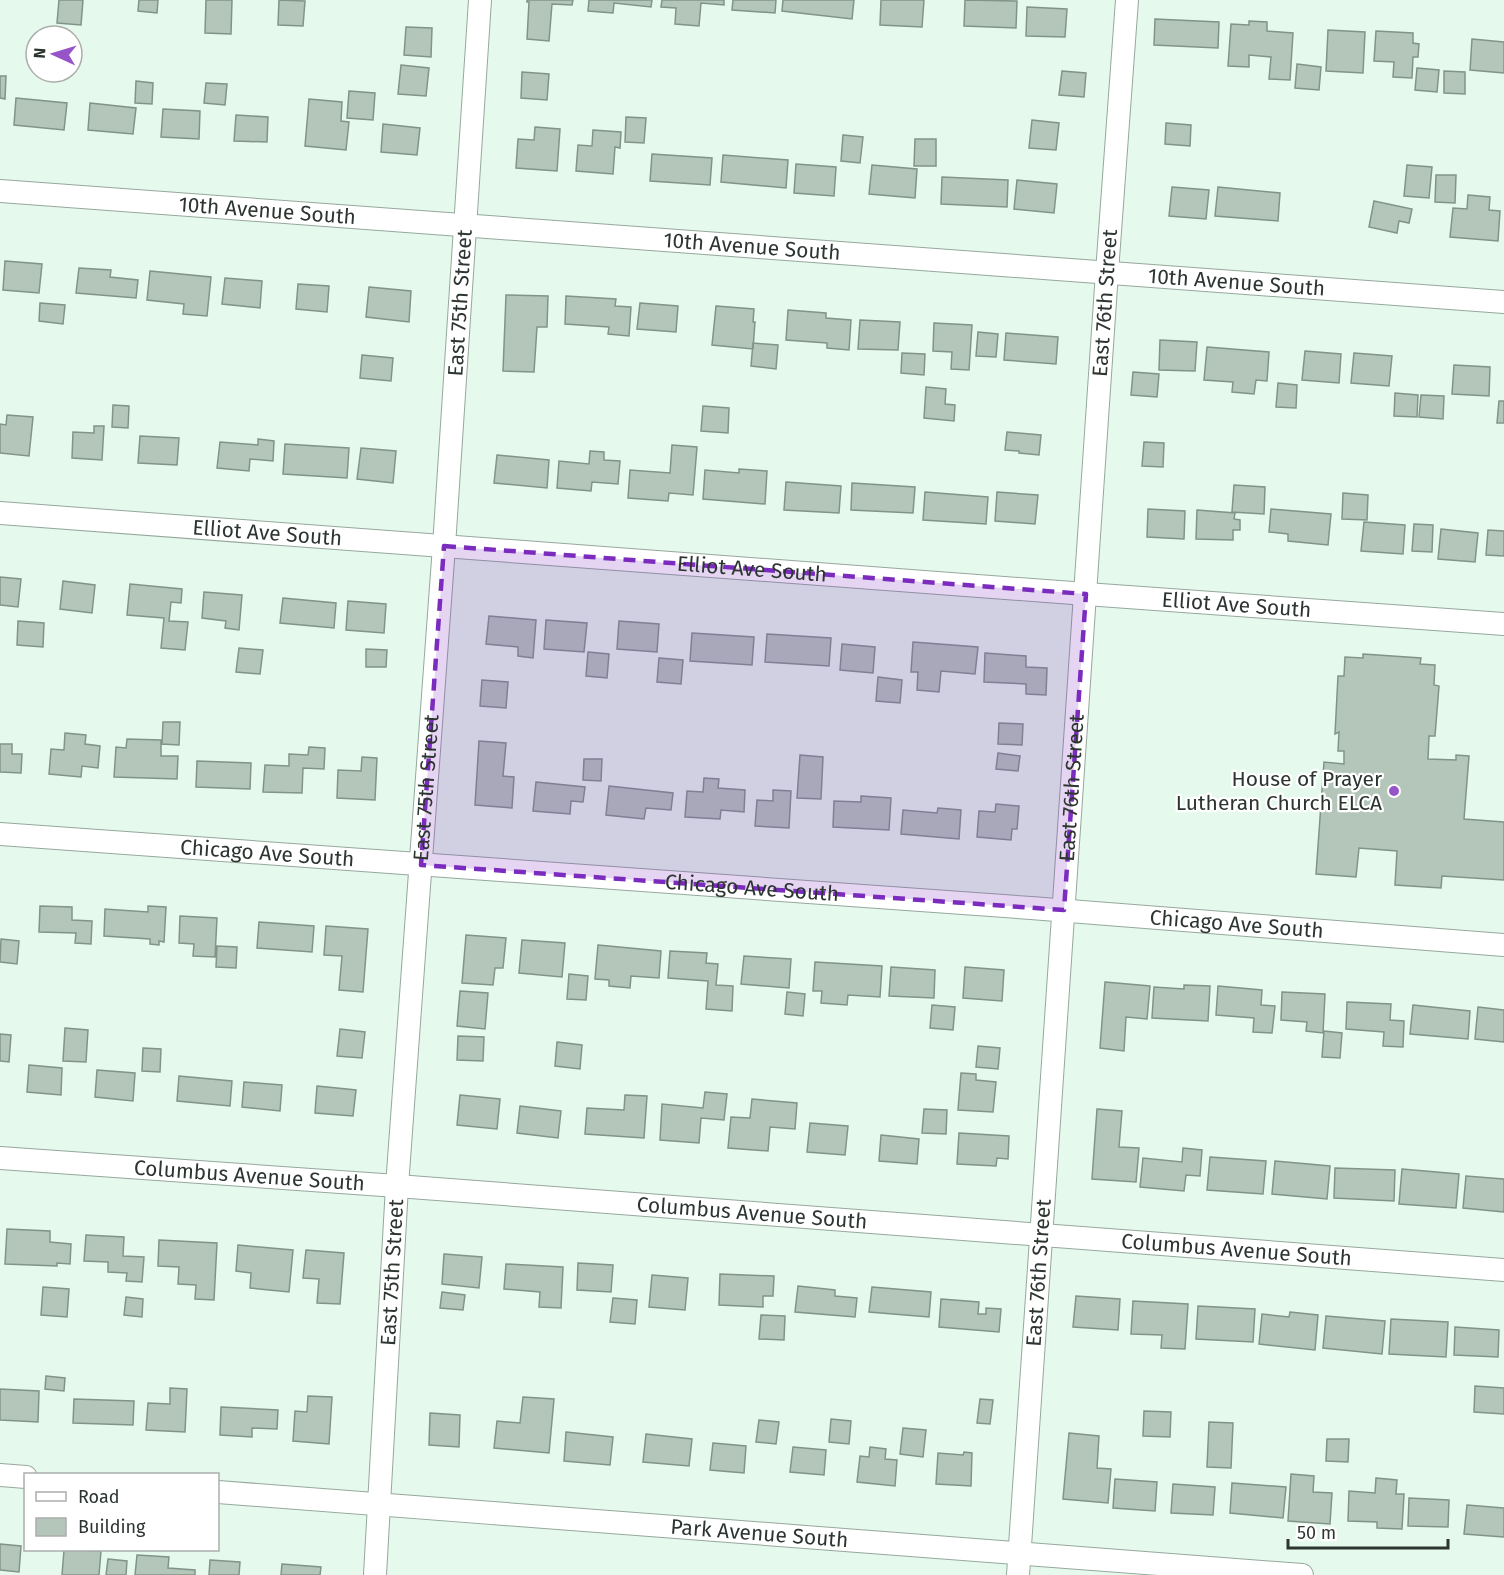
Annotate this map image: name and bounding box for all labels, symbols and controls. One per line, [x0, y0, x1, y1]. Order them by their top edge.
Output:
north arrow [24, 24, 84, 84]
text: N [30, 47, 49, 59]
street label: 10th Avenue South [178, 191, 357, 230]
street label: 10th Avenue South [662, 227, 841, 266]
street label: East 75th Street [442, 228, 478, 377]
street label: East 76th Street [1087, 228, 1123, 378]
street label: 10th Avenue South [1147, 263, 1326, 302]
street label: Elliot Ave South [192, 514, 343, 551]
street label: Elliot Ave South [676, 551, 828, 588]
street label: Elliot Ave South [1161, 586, 1312, 623]
street label: East 75th Street [408, 713, 445, 862]
street label: East 76th Street [1054, 713, 1090, 862]
place label: House of Prayer Lutheran Church ELCA [1176, 766, 1382, 816]
marker: House of Prayer Lutheran Church ELCA [1387, 784, 1401, 798]
street label: Chicago Ave South [179, 834, 355, 872]
street label: Chicago Ave South [664, 869, 840, 907]
street label: Chicago Ave South [1149, 904, 1325, 944]
street label: Columbus Avenue South [133, 1154, 366, 1197]
street label: Columbus Avenue South [636, 1191, 868, 1235]
street label: East 75th Street [375, 1198, 409, 1347]
street label: East 76th Street [1021, 1198, 1057, 1347]
street label: Columbus Avenue South [1120, 1228, 1353, 1271]
legend [24, 1473, 219, 1551]
text: Road [78, 1486, 120, 1508]
scale bar [1288, 1512, 1448, 1550]
street label: Park Avenue South [670, 1514, 849, 1553]
text: Building [78, 1516, 146, 1538]
text: 50 m [1297, 1522, 1336, 1544]

